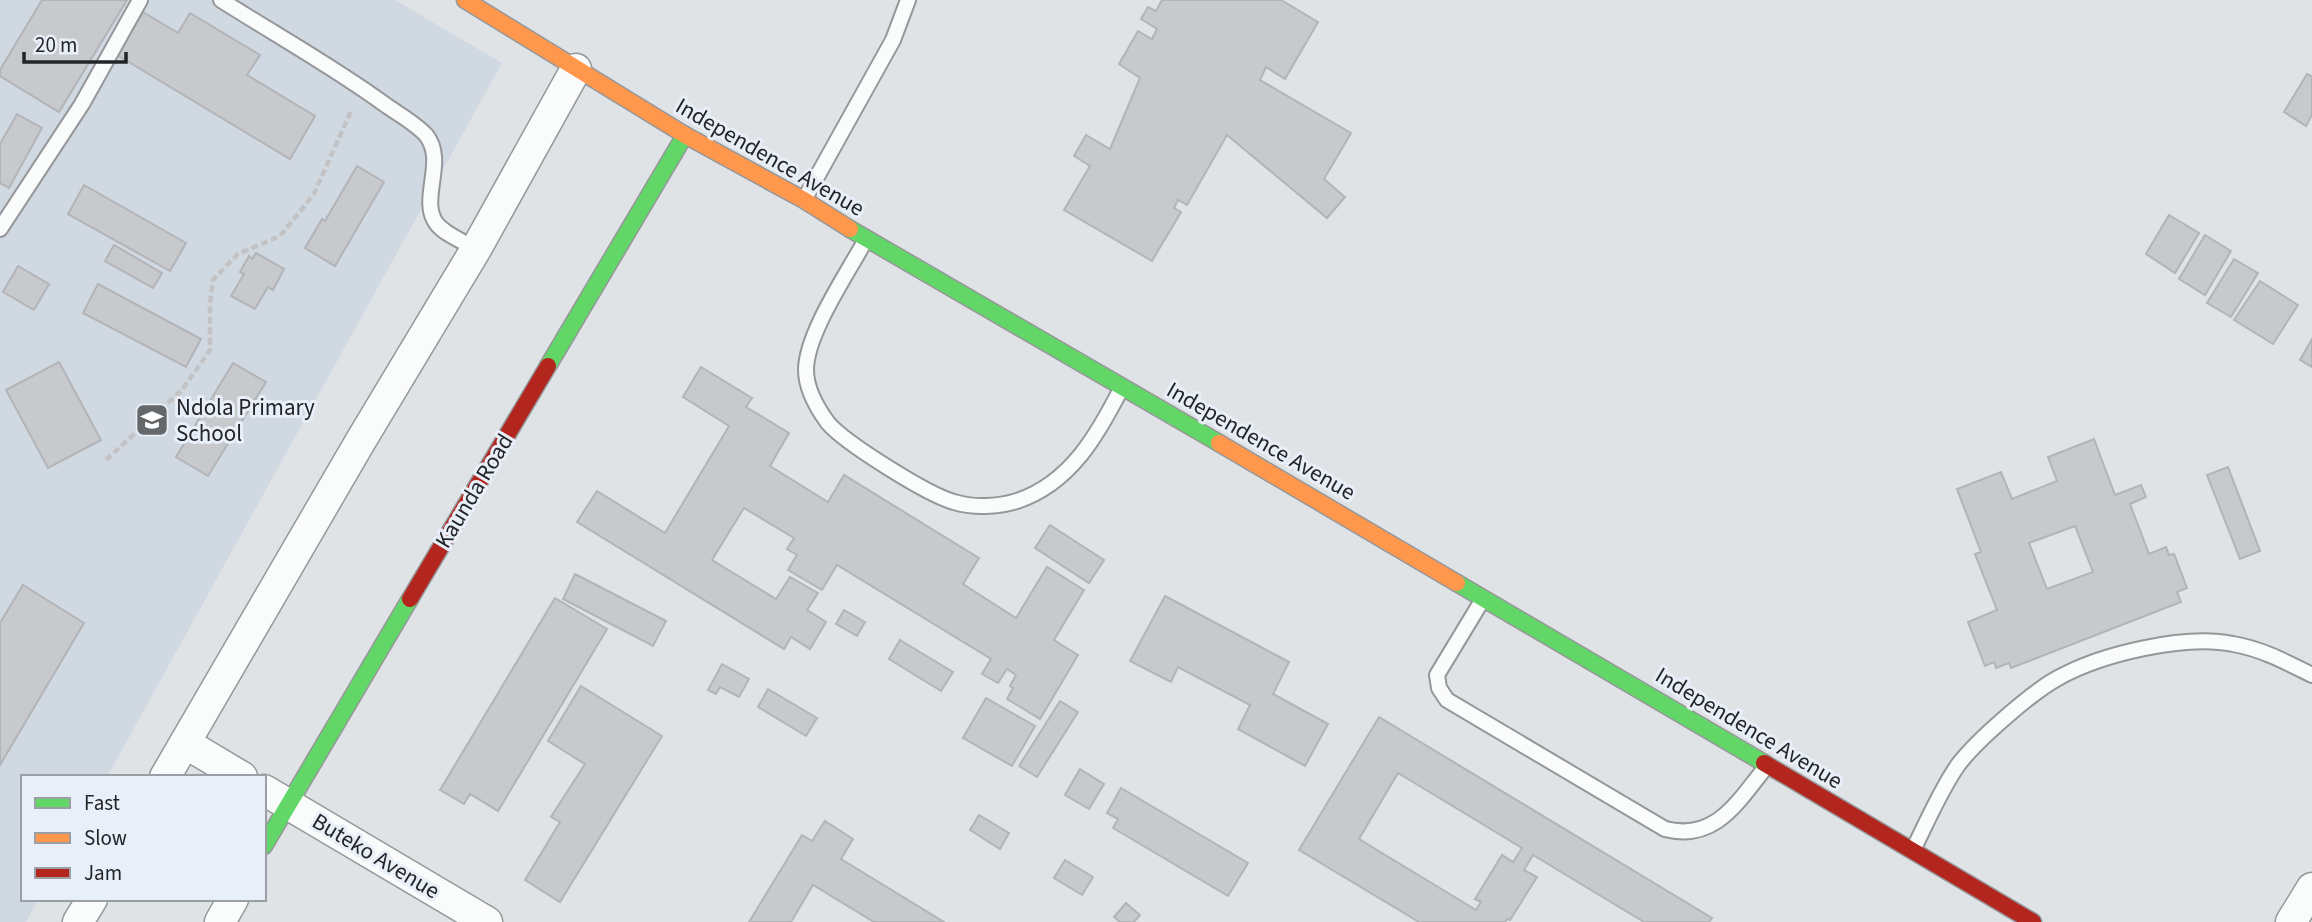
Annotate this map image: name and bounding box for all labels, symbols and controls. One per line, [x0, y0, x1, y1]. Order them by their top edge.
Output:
scale bar [24, 21, 126, 65]
text: 20 m [35, 30, 77, 60]
street label: Independence Avenue [669, 89, 871, 225]
street label: Independence Avenue [1160, 373, 1362, 509]
place label: Ndola Primary School [176, 391, 315, 450]
school or university icon: Ndola Primary School [133, 401, 171, 439]
street label: Kaunda Road [427, 428, 521, 554]
street label: Independence Avenue [1649, 659, 1849, 797]
legend [21, 775, 266, 901]
text: Fast [84, 788, 120, 818]
street label: Buteko Avenue [306, 805, 446, 907]
text: Slow [84, 823, 127, 853]
text: Jam [84, 858, 122, 888]

